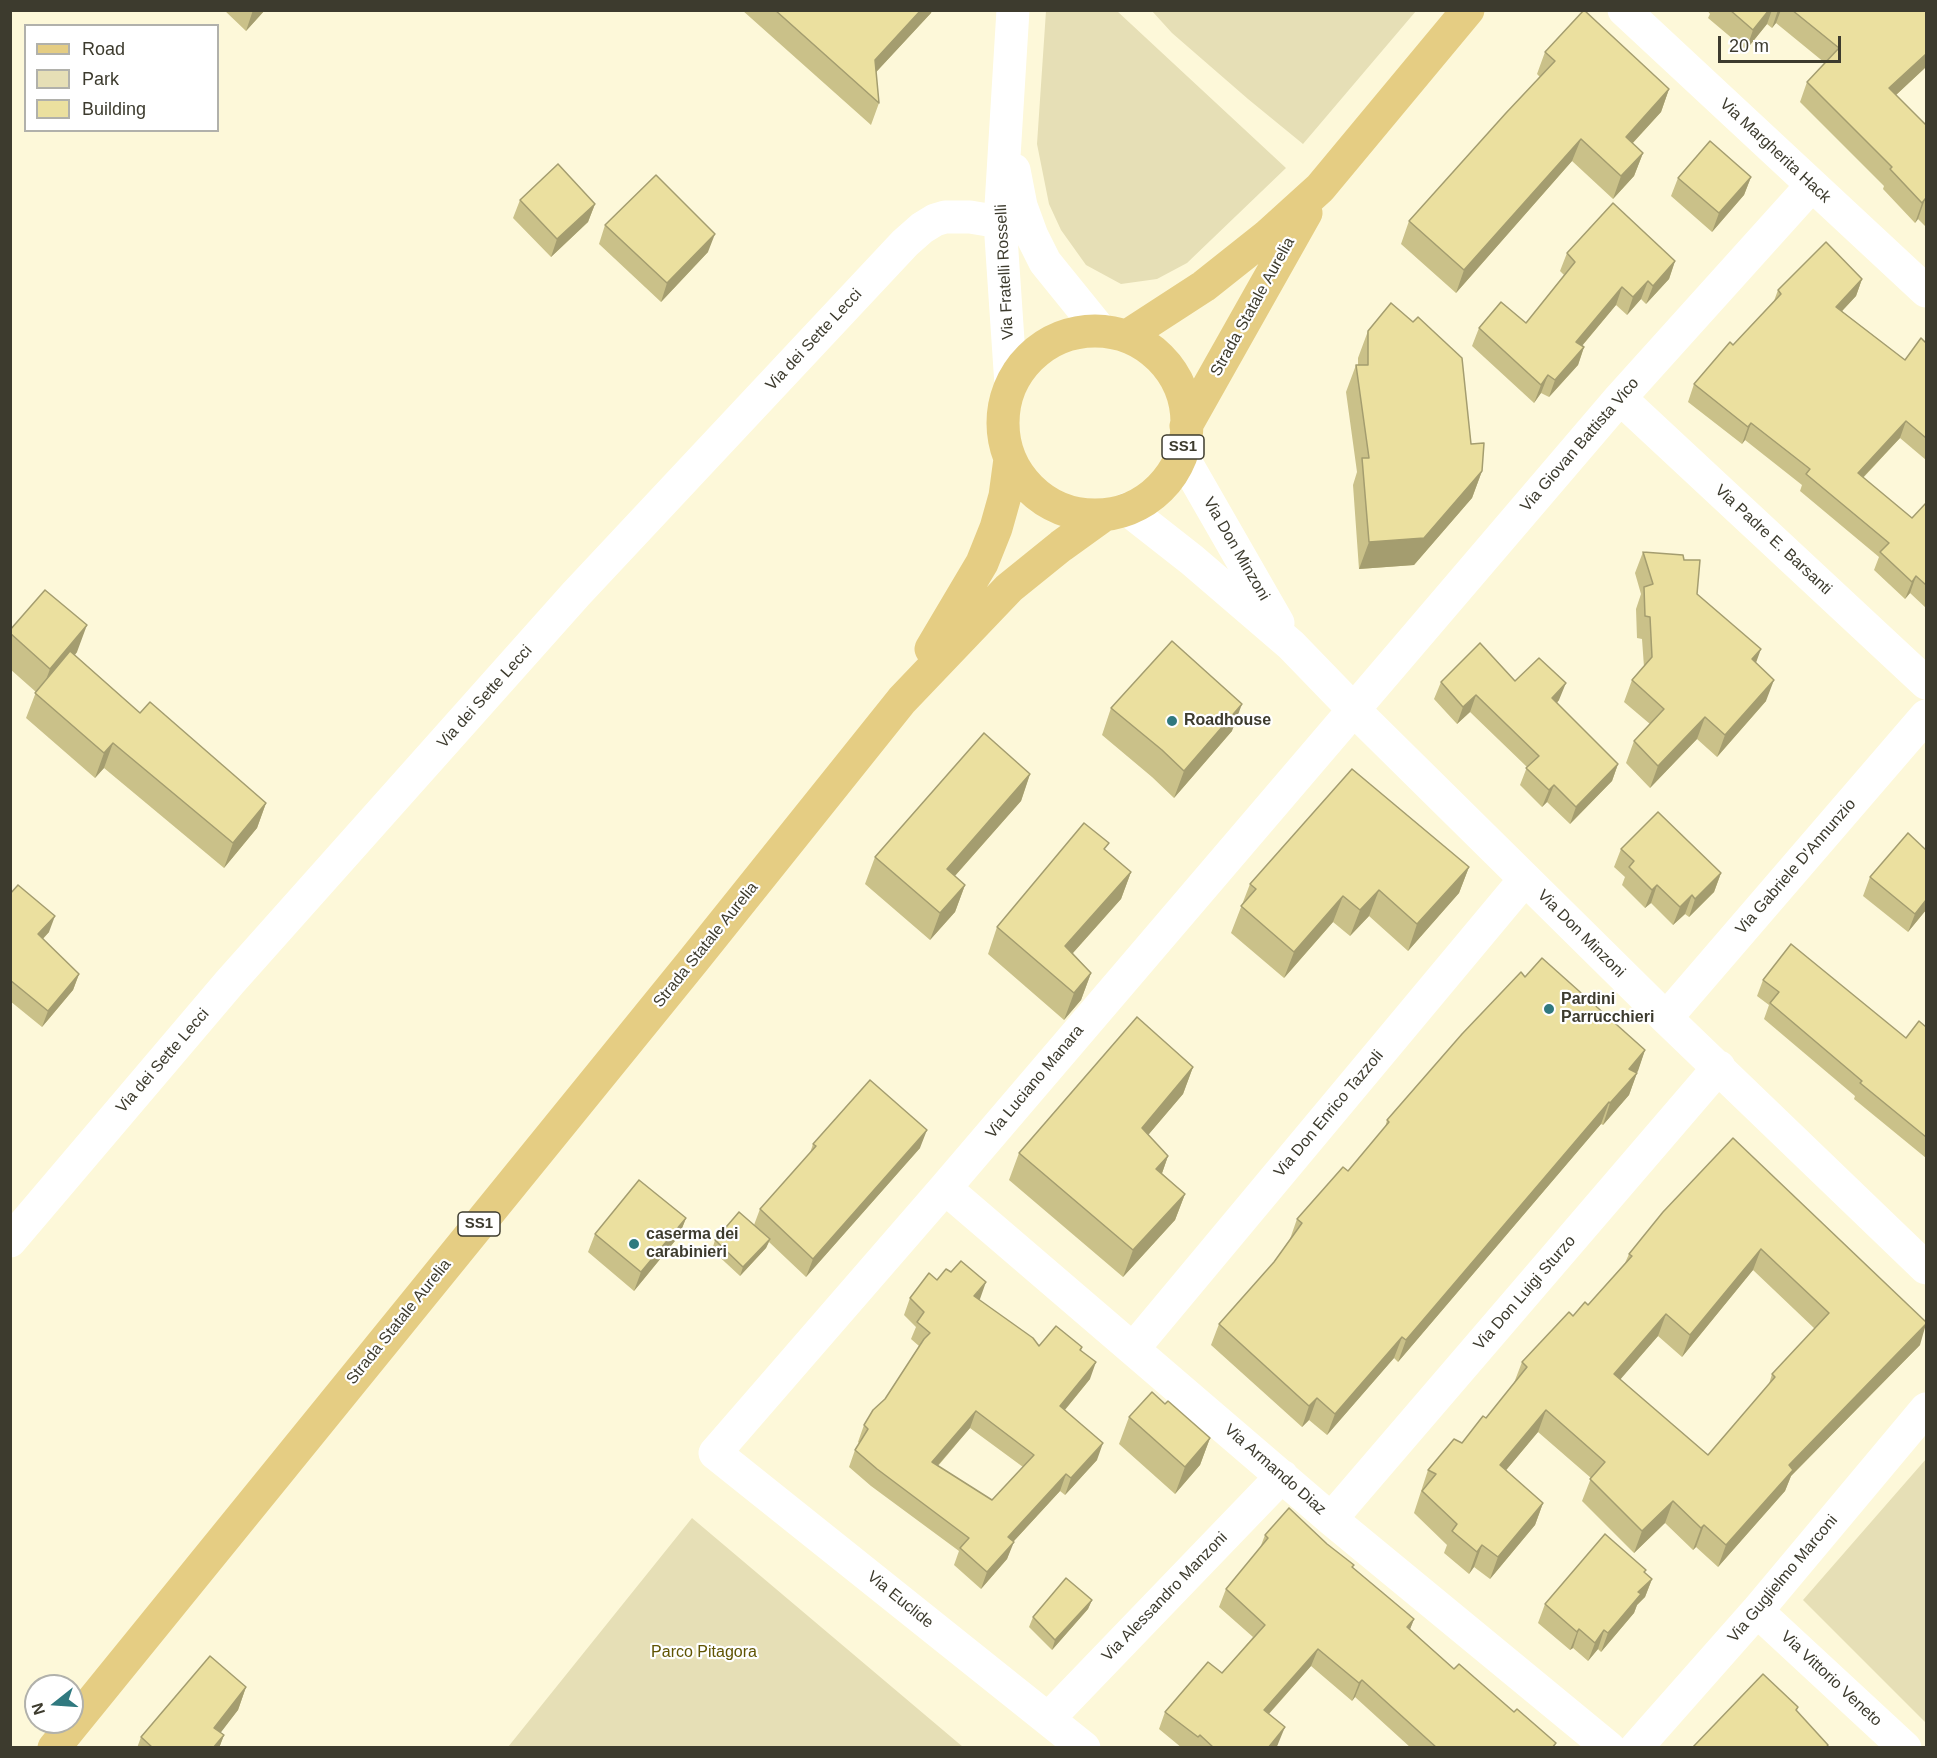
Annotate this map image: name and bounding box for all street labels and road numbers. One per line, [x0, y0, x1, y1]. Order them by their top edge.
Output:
street label: Via Margherita Hack [1716, 95, 1834, 207]
street label: Via Fratelli Rosselli [992, 204, 1018, 340]
street label: Strada Statale Aurelia [1207, 234, 1299, 380]
street label: Via dei Sette Lecci [762, 285, 866, 395]
street label: Via Giovan Battista Vico [1517, 374, 1643, 516]
road number: SS1 [1162, 435, 1204, 459]
street label: Via Padre E. Barsanti [1711, 481, 1835, 599]
street label: Via Don Minzoni [1199, 494, 1273, 604]
street label: Via dei Sette Lecci [434, 641, 536, 753]
street label: Via Gabriele D'Annunzio [1732, 795, 1860, 939]
street label: Strada Statale Aurelia [650, 878, 762, 1012]
street label: Via Don Minzoni [1533, 886, 1629, 982]
street label: Via dei Sette Lecci [112, 1005, 214, 1117]
street label: Via Luciano Manara [982, 1021, 1088, 1143]
street label: Via Don Enrico Tazzoli [1270, 1047, 1388, 1181]
road number: SS1 [458, 1212, 500, 1236]
street label: Via Don Luigi Sturzo [1470, 1232, 1580, 1354]
street label: Strada Statale Aurelia [343, 1255, 455, 1389]
street label: Via Armando Diaz [1220, 1421, 1330, 1519]
street label: Via Guglielmo Marconi [1724, 1511, 1842, 1647]
street label: Via Alessandro Manzoni [1098, 1528, 1232, 1666]
street label: Via Euclide [863, 1567, 937, 1633]
street label: Via Vittorio Veneto [1777, 1627, 1885, 1731]

